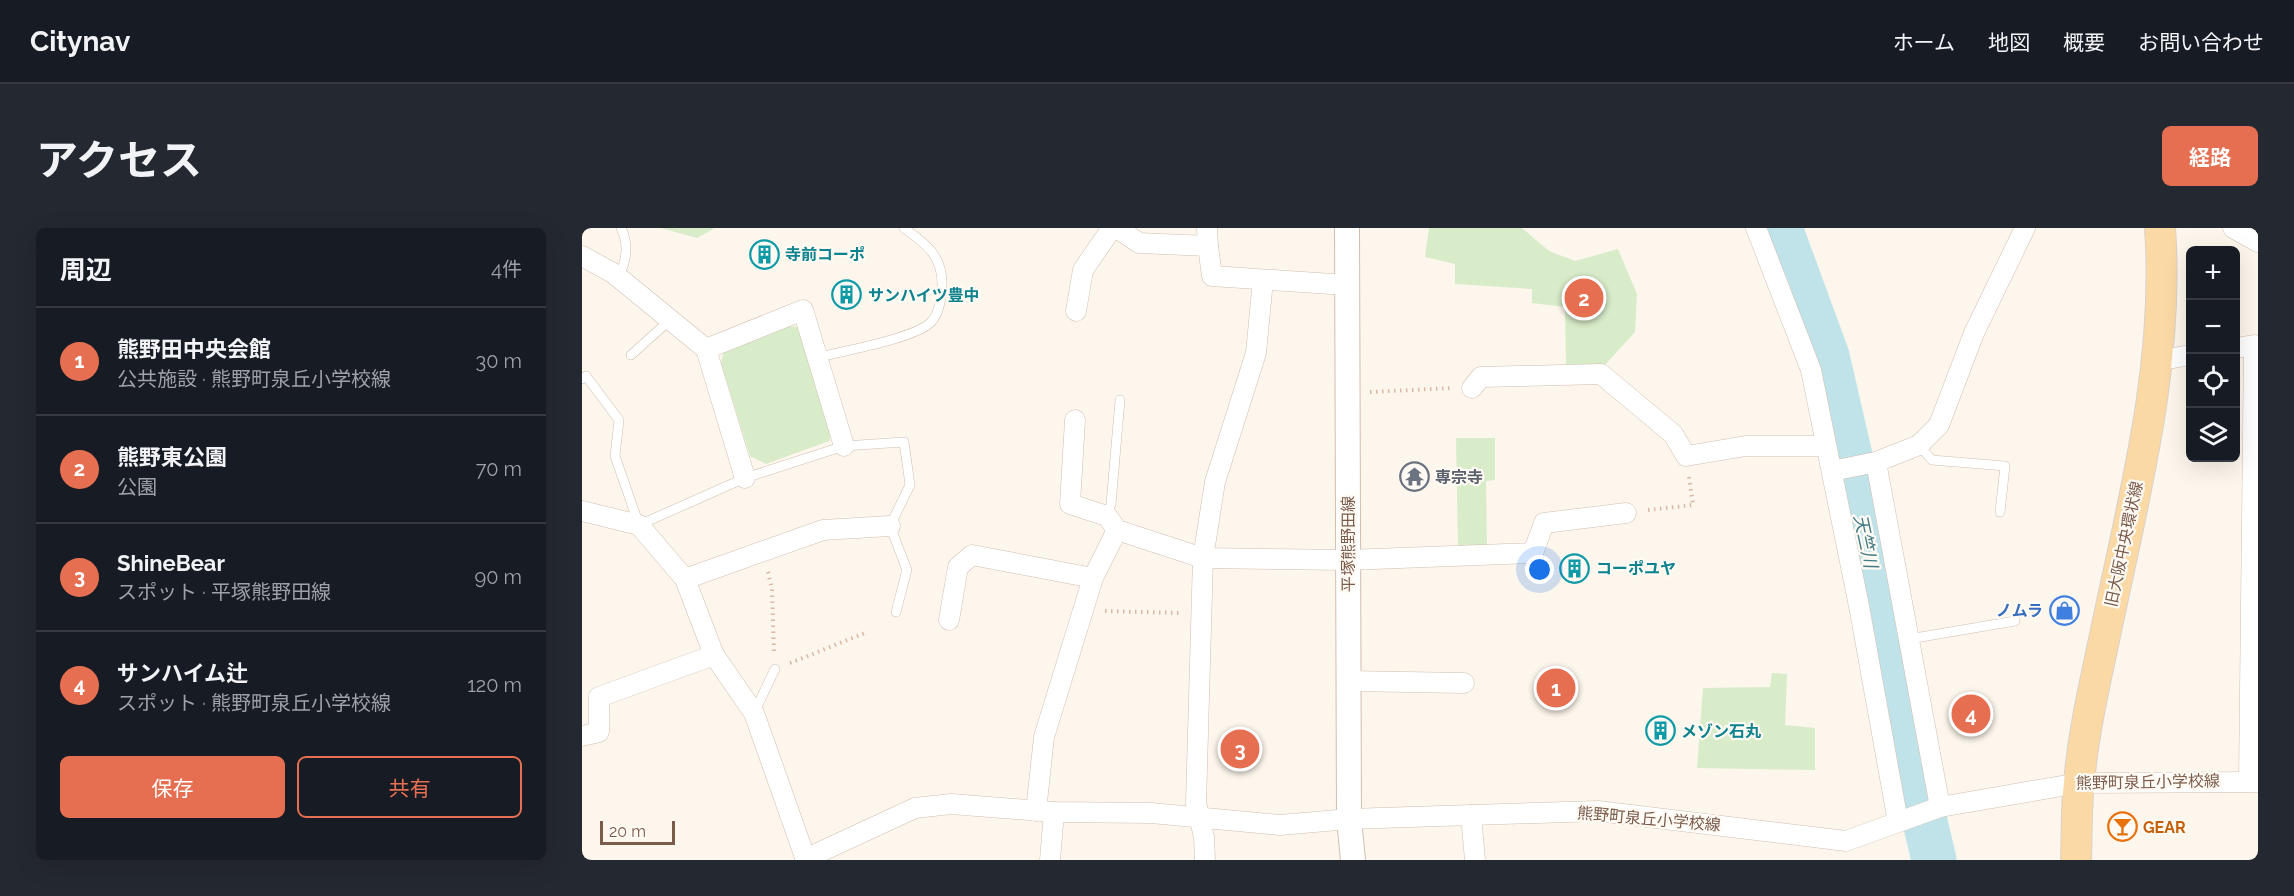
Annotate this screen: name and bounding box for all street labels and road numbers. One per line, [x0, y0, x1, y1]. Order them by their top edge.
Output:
street label: 旧大阪中央環状線 [2101, 479, 2147, 609]
street label: 平塚熊野田線 [1339, 496, 1358, 592]
street label: 熊野町泉丘小学校線 [2076, 771, 2220, 793]
street label: 熊野町泉丘小学校線 [1576, 803, 1722, 835]

